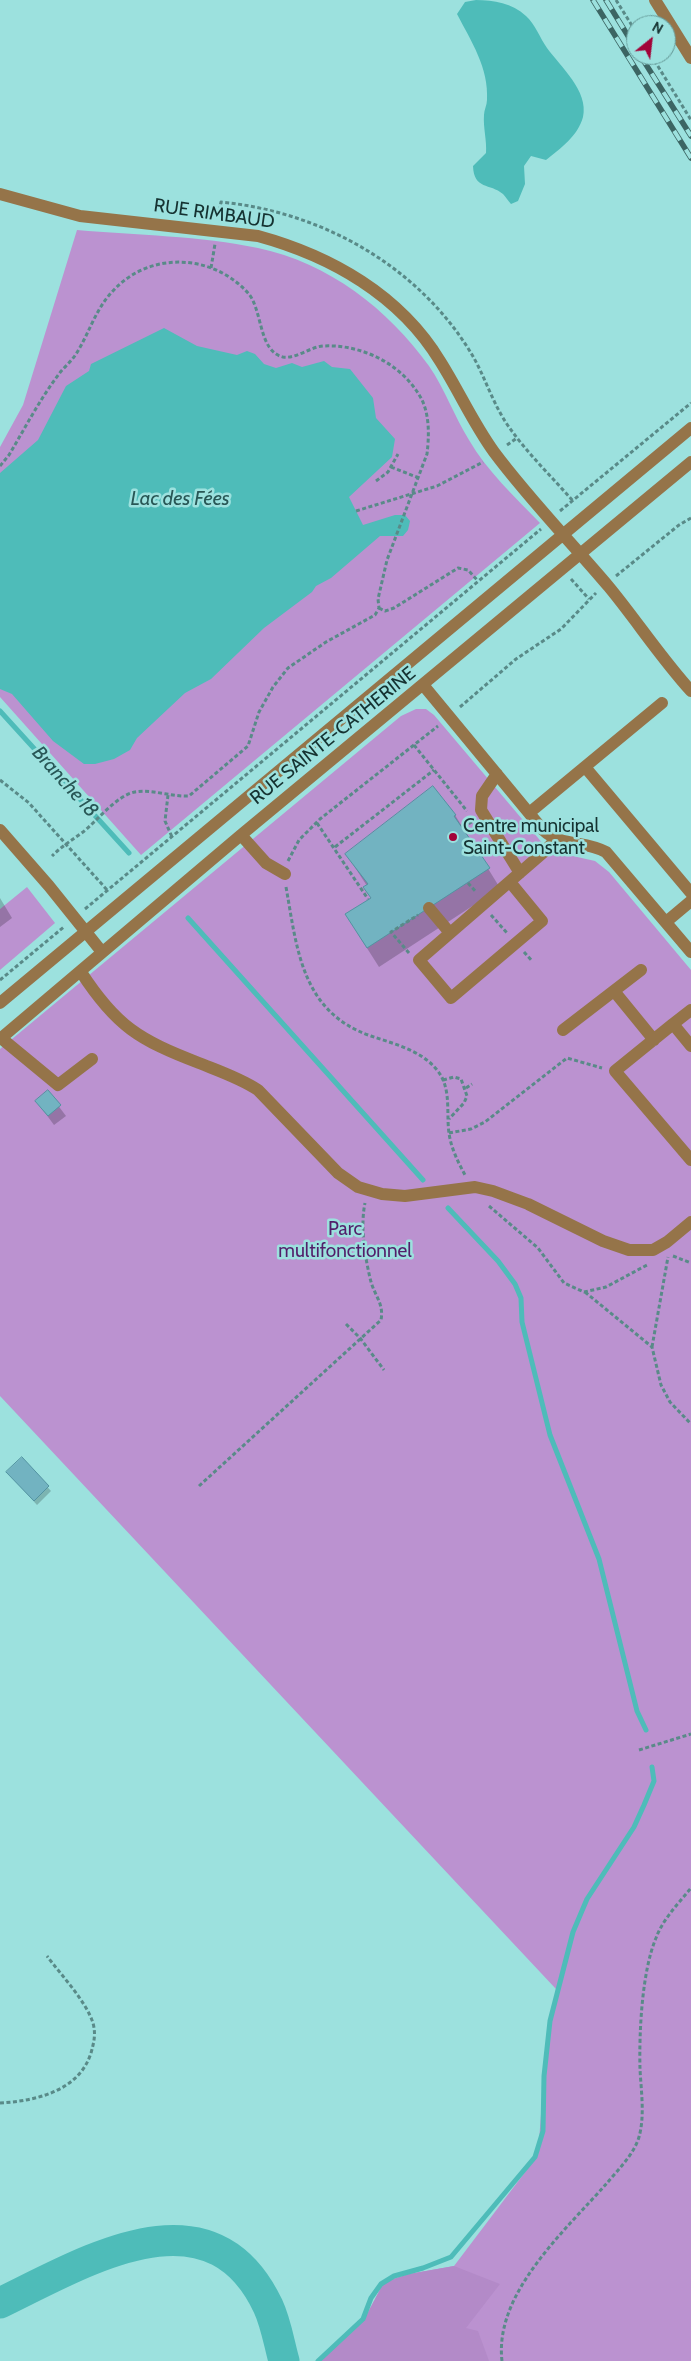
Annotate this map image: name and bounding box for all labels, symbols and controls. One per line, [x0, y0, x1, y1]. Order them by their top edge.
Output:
north arrow [626, 15, 676, 65]
text: N [649, 17, 666, 38]
street label: RUE RIMBAUD [152, 194, 276, 234]
water label: Lac des Fées [130, 487, 230, 511]
street label: RUE SAINTE-CATHERINE [246, 662, 420, 810]
water label: Branche 18 [27, 741, 103, 823]
place label: Centre municipal Saint-Constant [463, 815, 599, 859]
marker: Centre municipal Saint-Constant [447, 831, 459, 843]
park label: Parc multifonctionnel [278, 1218, 412, 1262]

